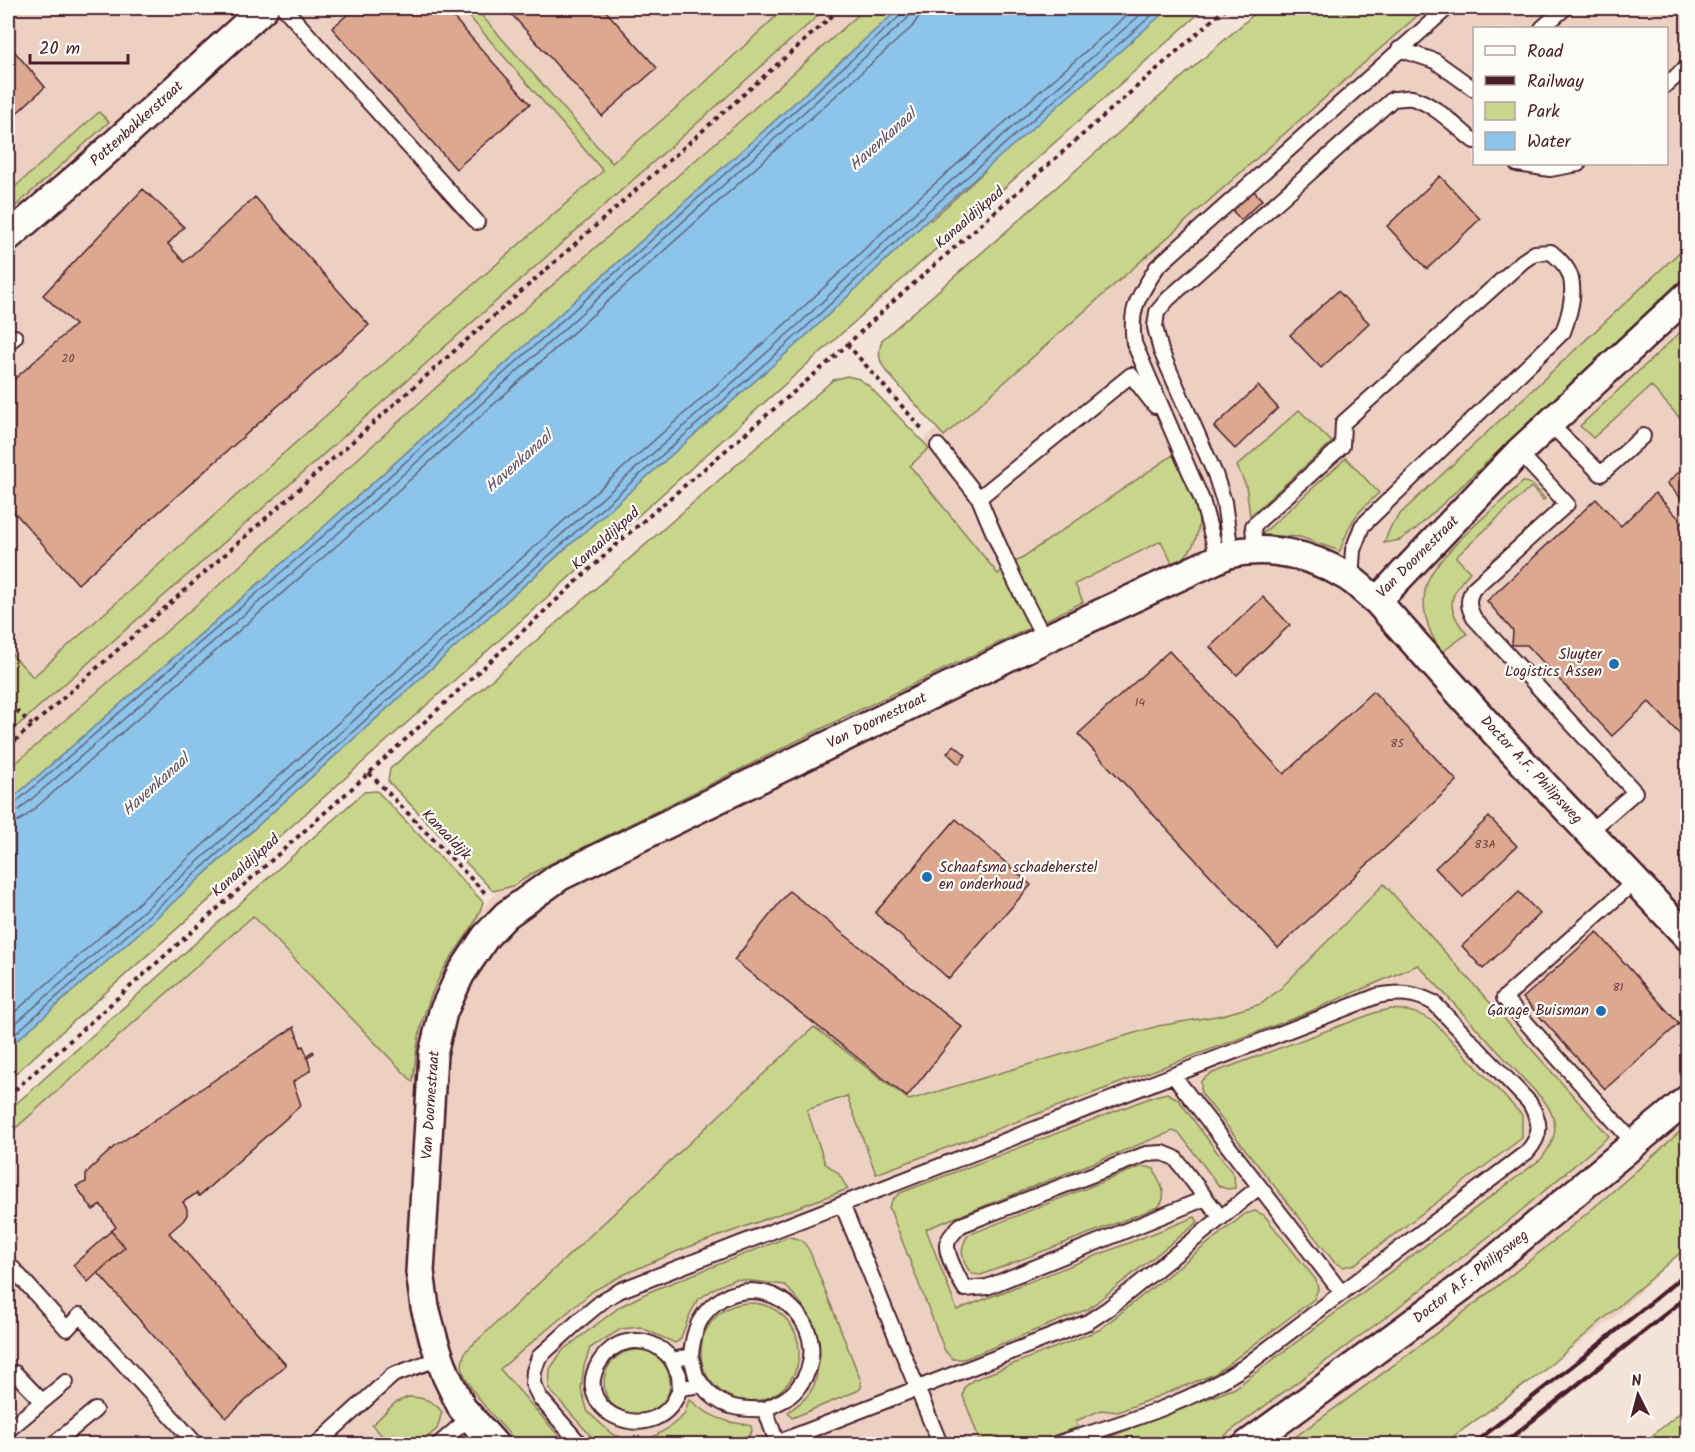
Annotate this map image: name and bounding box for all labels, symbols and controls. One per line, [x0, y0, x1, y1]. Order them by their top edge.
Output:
scale bar [30, 27, 128, 65]
legend [1473, 27, 1668, 165]
text: 20 m [39, 35, 80, 64]
text: Road [1527, 38, 1564, 67]
text: Railway [1527, 68, 1584, 97]
street label: Pottenbakkerstraat [85, 75, 189, 173]
text: Park [1527, 98, 1560, 127]
water label: Havenkanaal [844, 101, 925, 177]
text: Water [1527, 128, 1572, 157]
street label: Kanaaldijkpad [930, 181, 1010, 255]
house number: 20 [62, 349, 74, 368]
water label: Havenkanaal [480, 423, 561, 499]
street label: Kanaaldijkpad [566, 501, 646, 576]
street label: Van Doornestraat [1371, 510, 1465, 604]
place label: Sluyter Logistics Assen [1505, 643, 1603, 684]
marker: Sluyter Logistics Assen [1607, 657, 1621, 671]
street label: Van Doornestraat [823, 686, 931, 756]
house number: 14 [1135, 693, 1146, 712]
street label: Doctor A.F. Philipsweg [1474, 710, 1588, 830]
house number: 85 [1390, 734, 1405, 753]
water label: Havenkanaal [117, 746, 198, 822]
street label: Kanaaldijk [415, 804, 477, 867]
street label: Kanaaldijkpad [206, 828, 286, 903]
house number: 83A [1474, 835, 1496, 854]
place label: Schaafsma schadeherstel en onderhoud [939, 856, 1098, 897]
marker: Schaafsma schadeherstel en onderhoud [920, 870, 934, 884]
house number: 81 [1613, 978, 1624, 997]
place label: Garage Buisman [1487, 999, 1589, 1023]
marker: Garage Buisman [1594, 1004, 1608, 1018]
street label: Van Doornestraat [415, 1050, 447, 1160]
street label: Doctor A.F. Philipsweg [1408, 1224, 1534, 1330]
north arrow [1608, 1365, 1668, 1425]
text: N [1630, 1369, 1643, 1395]

